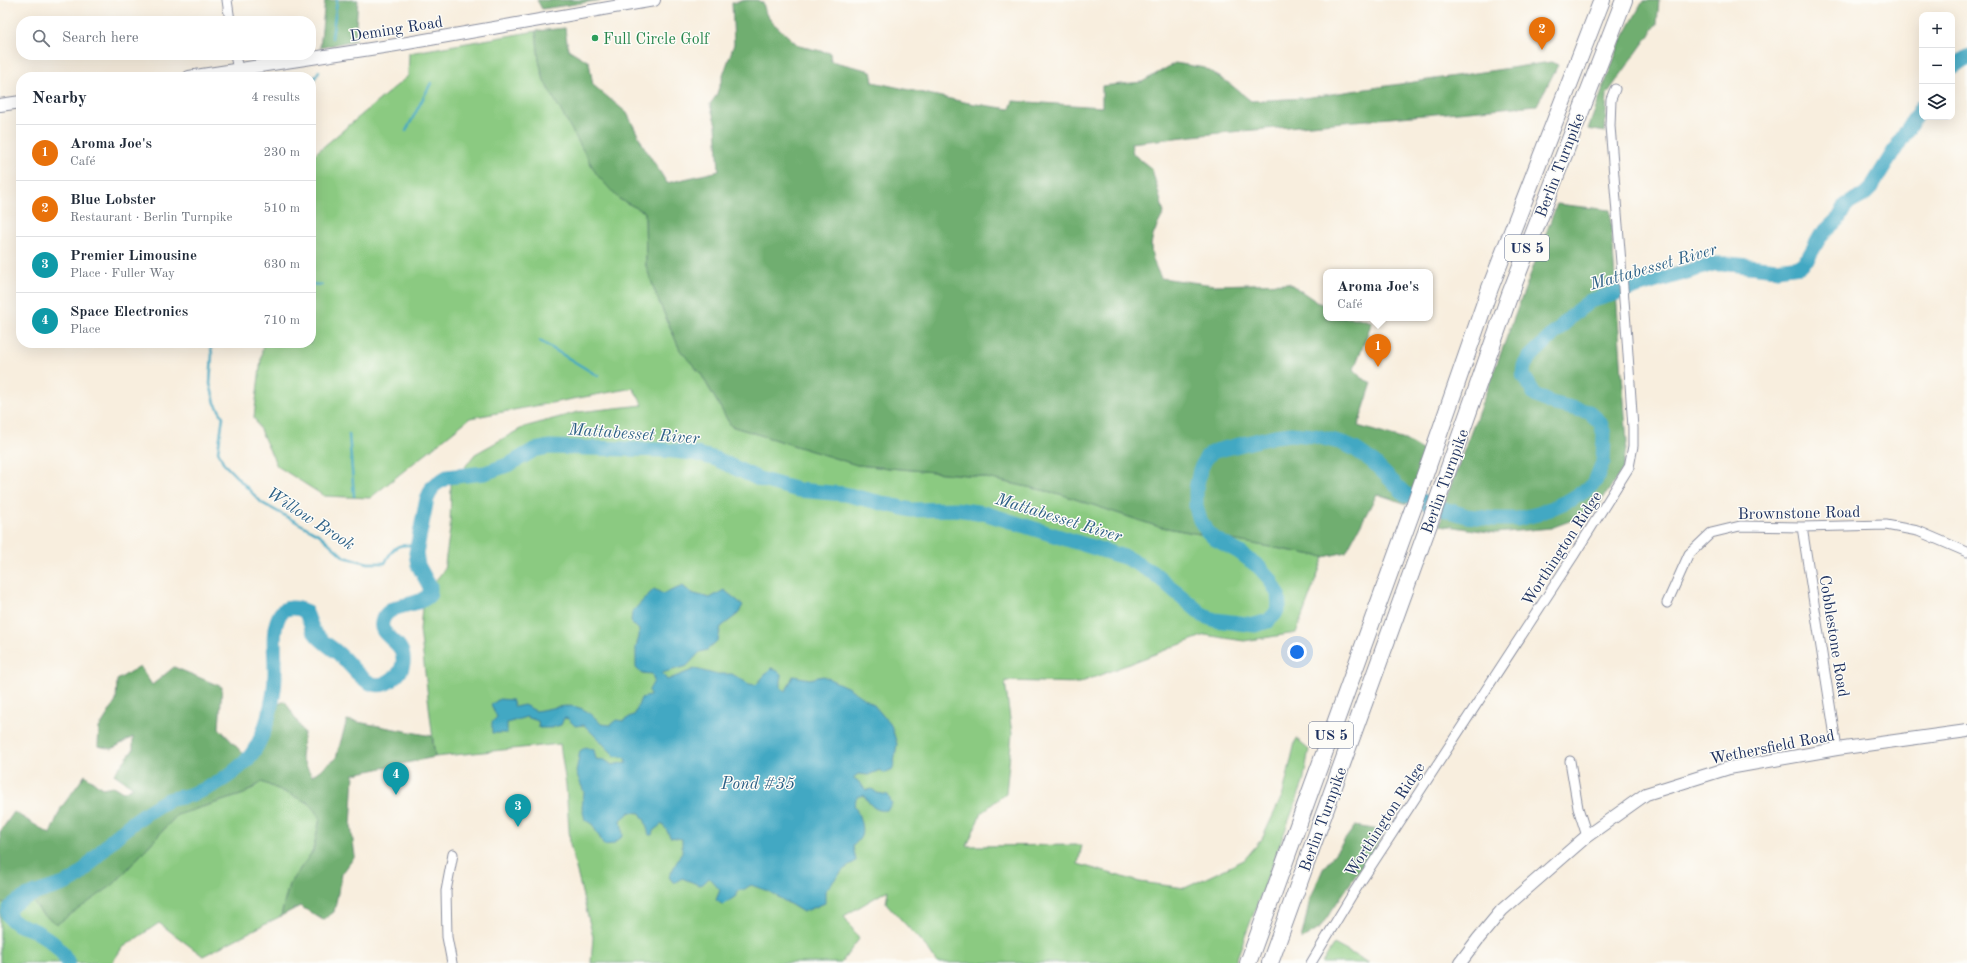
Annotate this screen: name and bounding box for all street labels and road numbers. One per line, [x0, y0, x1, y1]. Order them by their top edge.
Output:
street label: Deming Road [349, 15, 444, 45]
street label: Berlin Turnpike [1534, 111, 1588, 220]
road number: US 5 [1505, 235, 1549, 261]
street label: Berlin Turnpike [1420, 427, 1472, 536]
street label: Worthington Ridge [1520, 489, 1606, 609]
street label: Brownstone Road [1737, 505, 1861, 523]
street label: Cobblestone Road [1815, 574, 1851, 698]
road number: US 5 [1309, 722, 1353, 748]
street label: Wethersfield Road [1709, 728, 1836, 768]
street label: Worthington Ridge [1343, 760, 1429, 880]
street label: Berlin Turnpike [1298, 765, 1350, 874]

